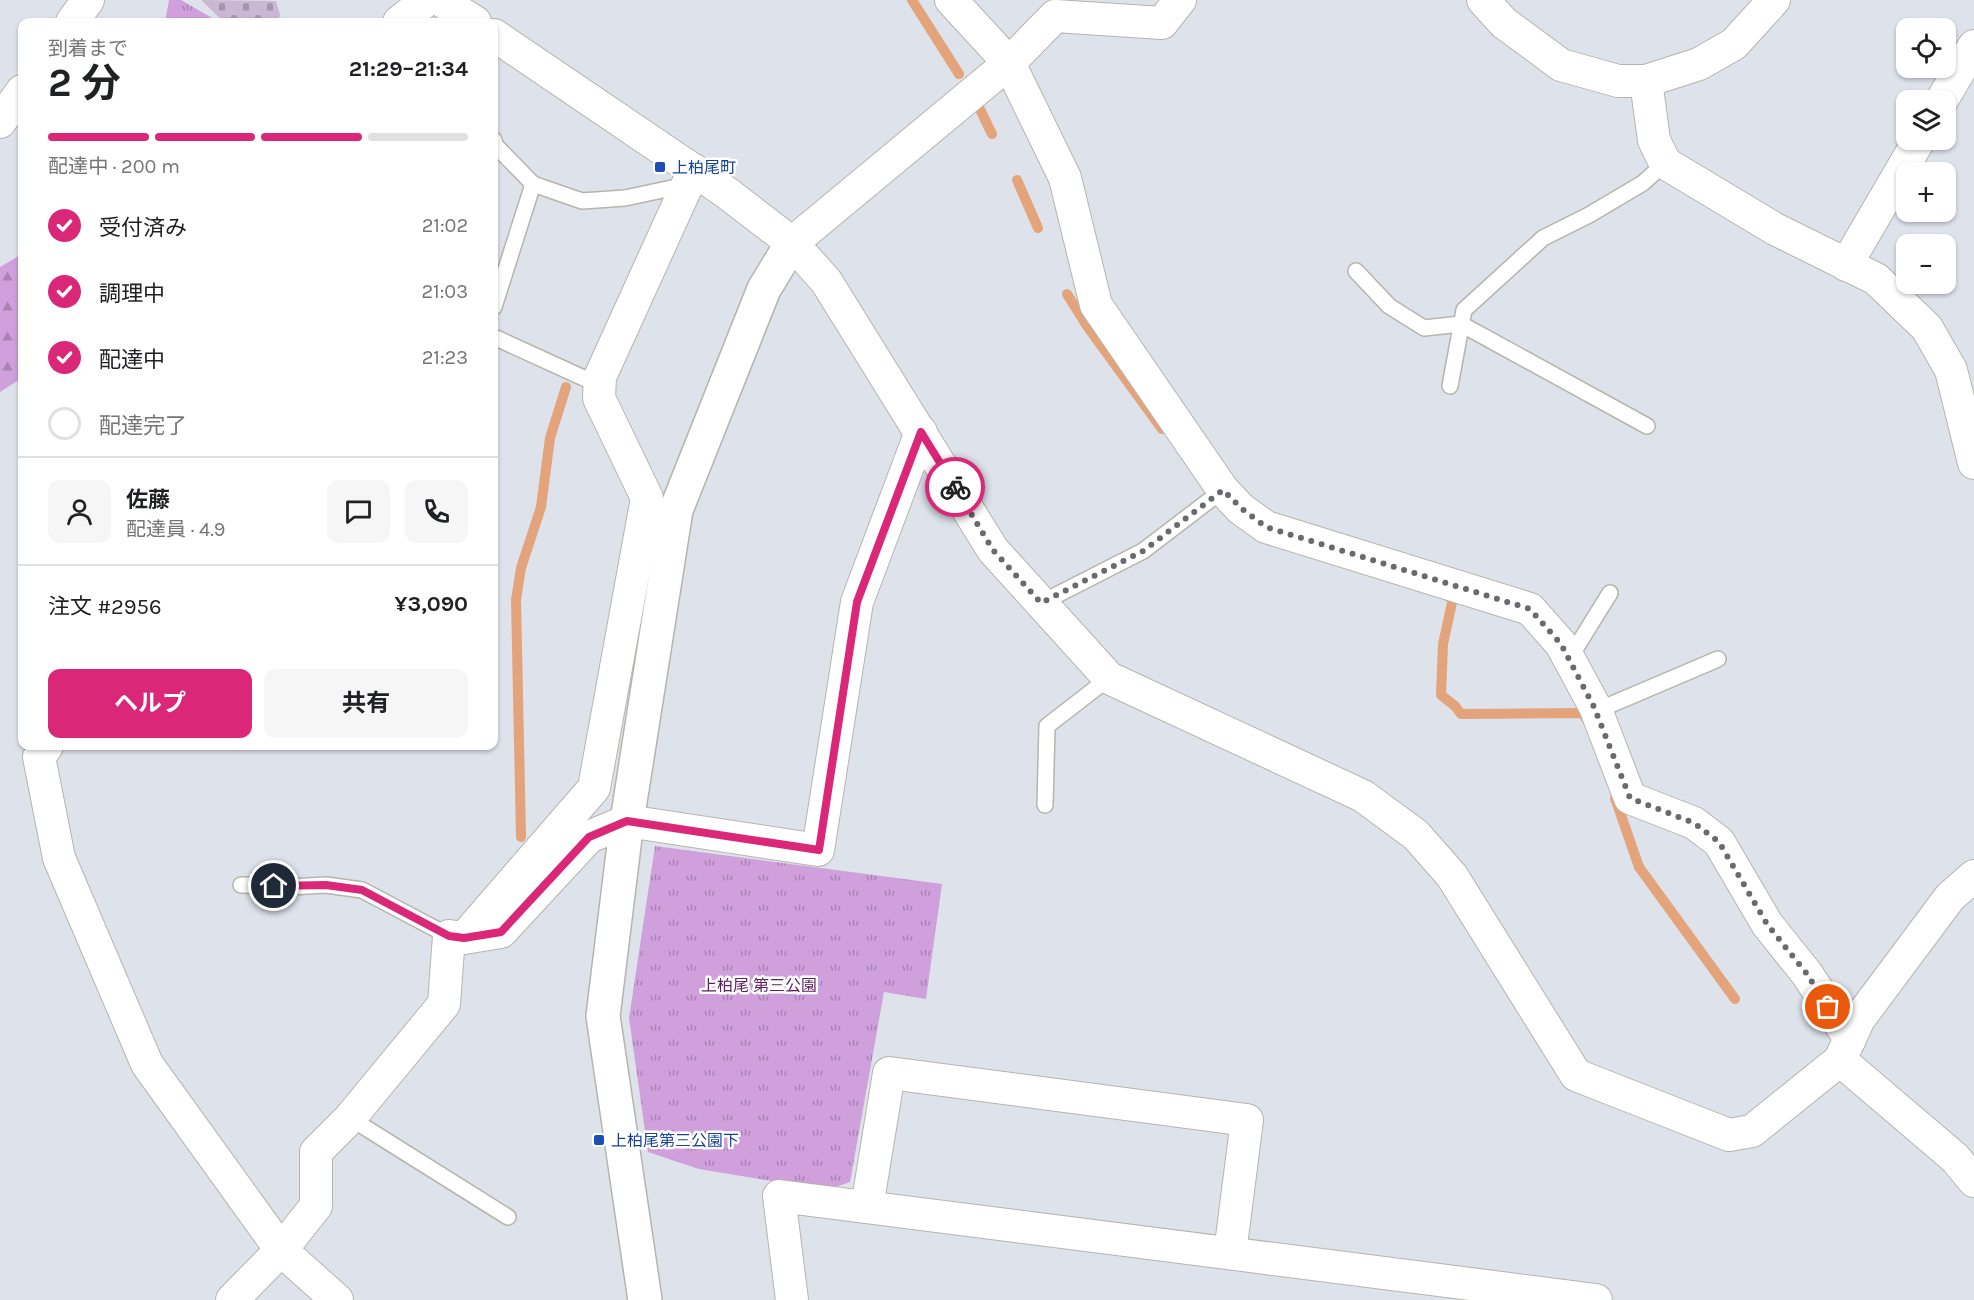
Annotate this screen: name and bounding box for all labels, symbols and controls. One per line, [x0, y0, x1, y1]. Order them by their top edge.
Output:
map controls [1896, 18, 1956, 294]
button: locate [1896, 18, 1956, 78]
text: 到着まで [48, 37, 128, 60]
text: 21:29–21:34 [349, 56, 468, 82]
text: 2 分 [48, 60, 120, 106]
button: layers [1896, 90, 1956, 150]
text: 配達中 · 200 m [48, 155, 180, 178]
place label: 上柏尾町 [672, 158, 736, 177]
marker: 上柏尾町 [653, 160, 667, 174]
button: + [1896, 162, 1956, 222]
icon: check [48, 209, 81, 242]
text: 21:02 [422, 214, 468, 237]
text: 受付済み [99, 215, 187, 241]
button: − [1896, 234, 1956, 294]
icon: check [48, 275, 81, 308]
text: 21:03 [422, 280, 468, 303]
text: 調理中 [99, 281, 165, 307]
icon: check [48, 341, 81, 374]
text: 21:23 [422, 346, 468, 369]
text: 配達中 [99, 347, 165, 373]
text: 配達完了 [99, 413, 187, 439]
courier [925, 457, 985, 517]
icon: bike [939, 471, 972, 504]
button: person [48, 480, 111, 543]
button: chat [327, 480, 390, 543]
button: phone [405, 480, 468, 543]
text: 佐藤 [126, 487, 170, 513]
text: 配達員 · 4.9 [126, 518, 225, 541]
text: ¥3,090 [395, 591, 468, 617]
text: 注文 #2956 [48, 594, 162, 620]
button: ヘルプ [48, 669, 252, 738]
button: 共有 [264, 669, 468, 738]
pin [248, 860, 299, 911]
icon: home [257, 869, 290, 902]
park label: 上柏尾 第三公園 [701, 976, 817, 995]
pin [1802, 981, 1853, 1032]
icon: bag [1811, 990, 1844, 1023]
place label: 上柏尾第三公園下 [611, 1131, 739, 1150]
marker: 上柏尾第三公園下 [592, 1133, 606, 1147]

